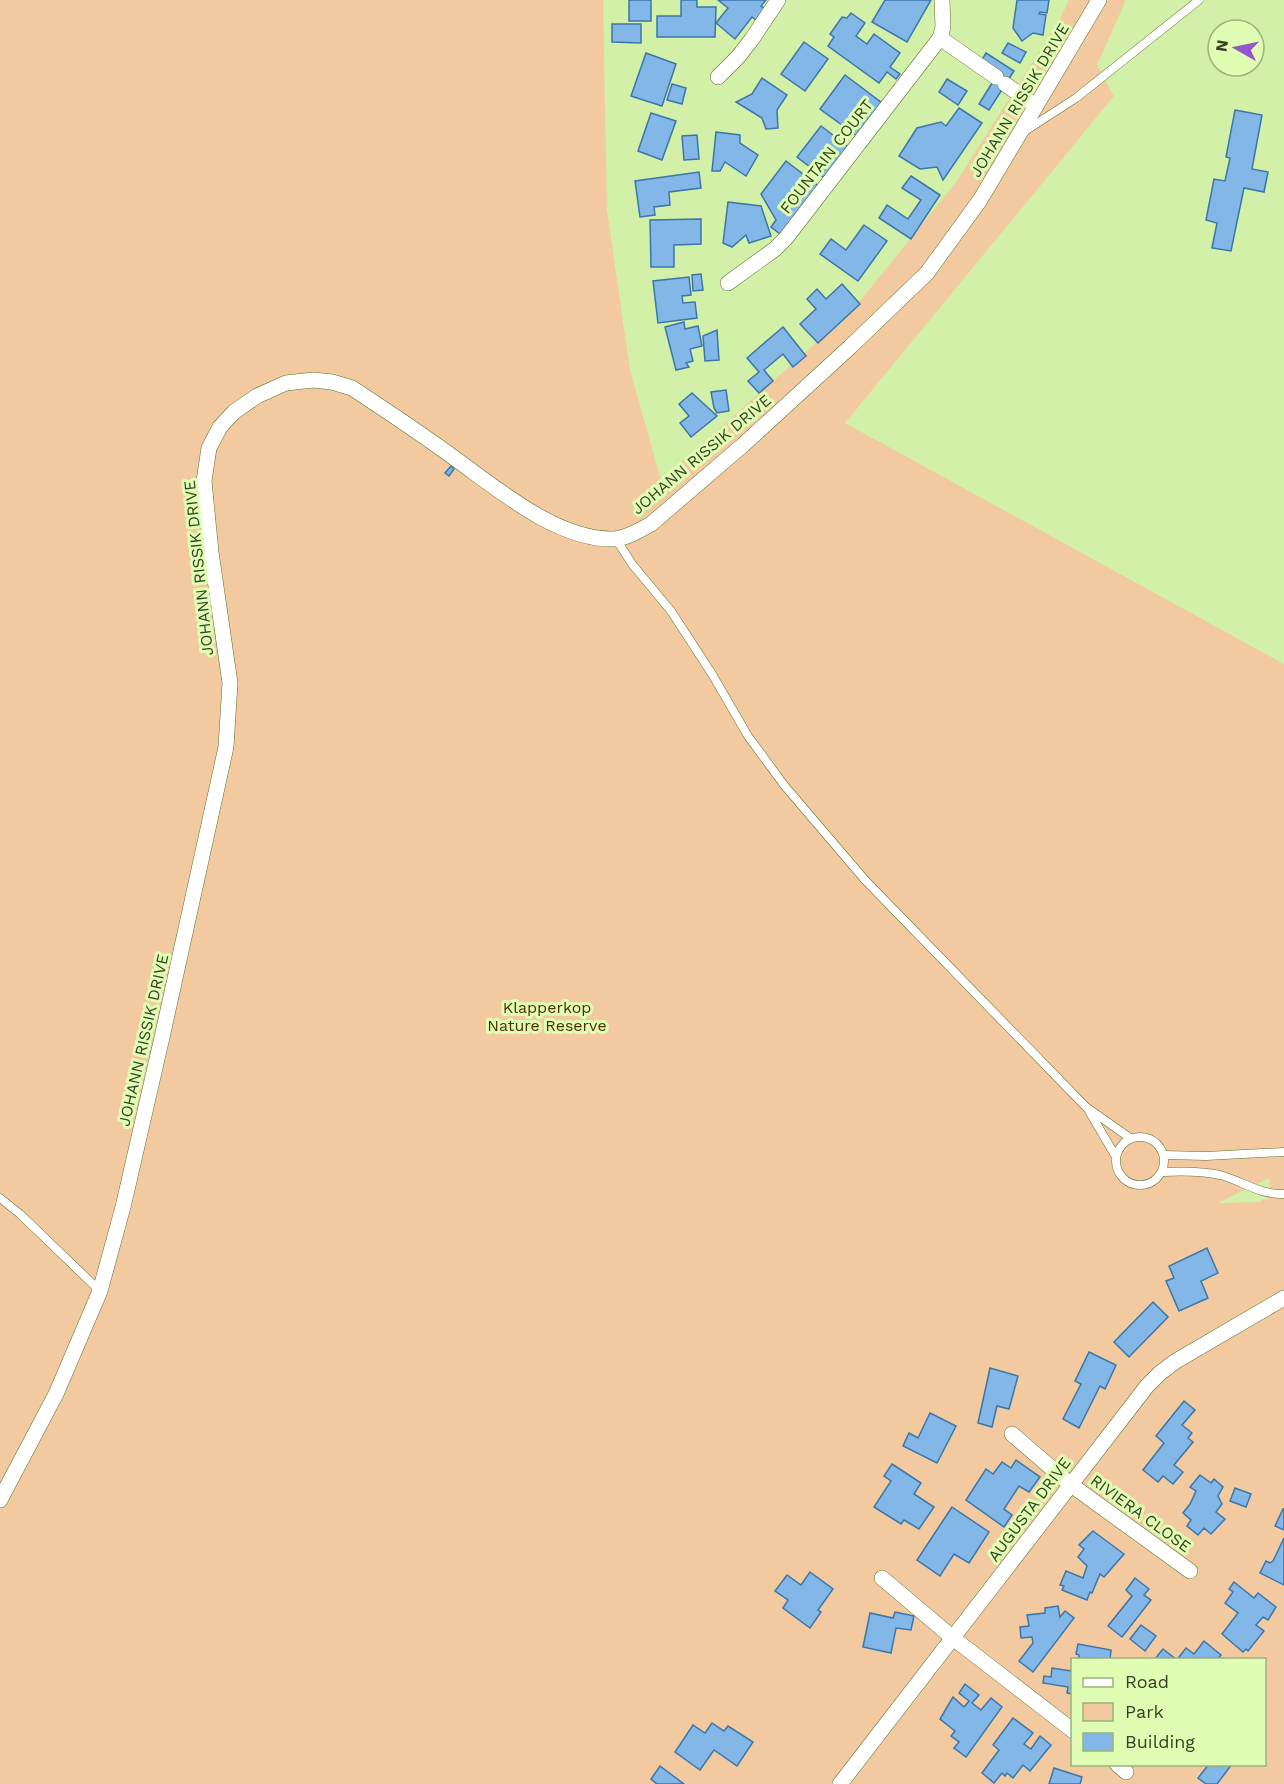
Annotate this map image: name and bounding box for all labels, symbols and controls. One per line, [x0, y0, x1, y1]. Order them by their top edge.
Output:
north arrow [1206, 18, 1266, 78]
street label: JOHANN RISSIK DRIVE [966, 20, 1073, 181]
text: N [1211, 38, 1232, 53]
street label: FOUNTAIN COURT [776, 95, 877, 217]
street label: JOHANN RISSIK DRIVE [628, 390, 775, 518]
street label: JOHANN RISSIK DRIVE [180, 479, 217, 657]
street label: JOHANN RISSIK DRIVE [114, 952, 173, 1128]
park label: Klapperkop Nature Reserve [487, 998, 607, 1035]
street label: AUGUSTA DRIVE [984, 1454, 1075, 1565]
street label: RIVIERA CLOSE [1087, 1471, 1195, 1556]
legend [1071, 1658, 1266, 1766]
text: Road [1125, 1671, 1169, 1692]
text: Park [1125, 1701, 1164, 1722]
text: Building [1125, 1731, 1195, 1752]

